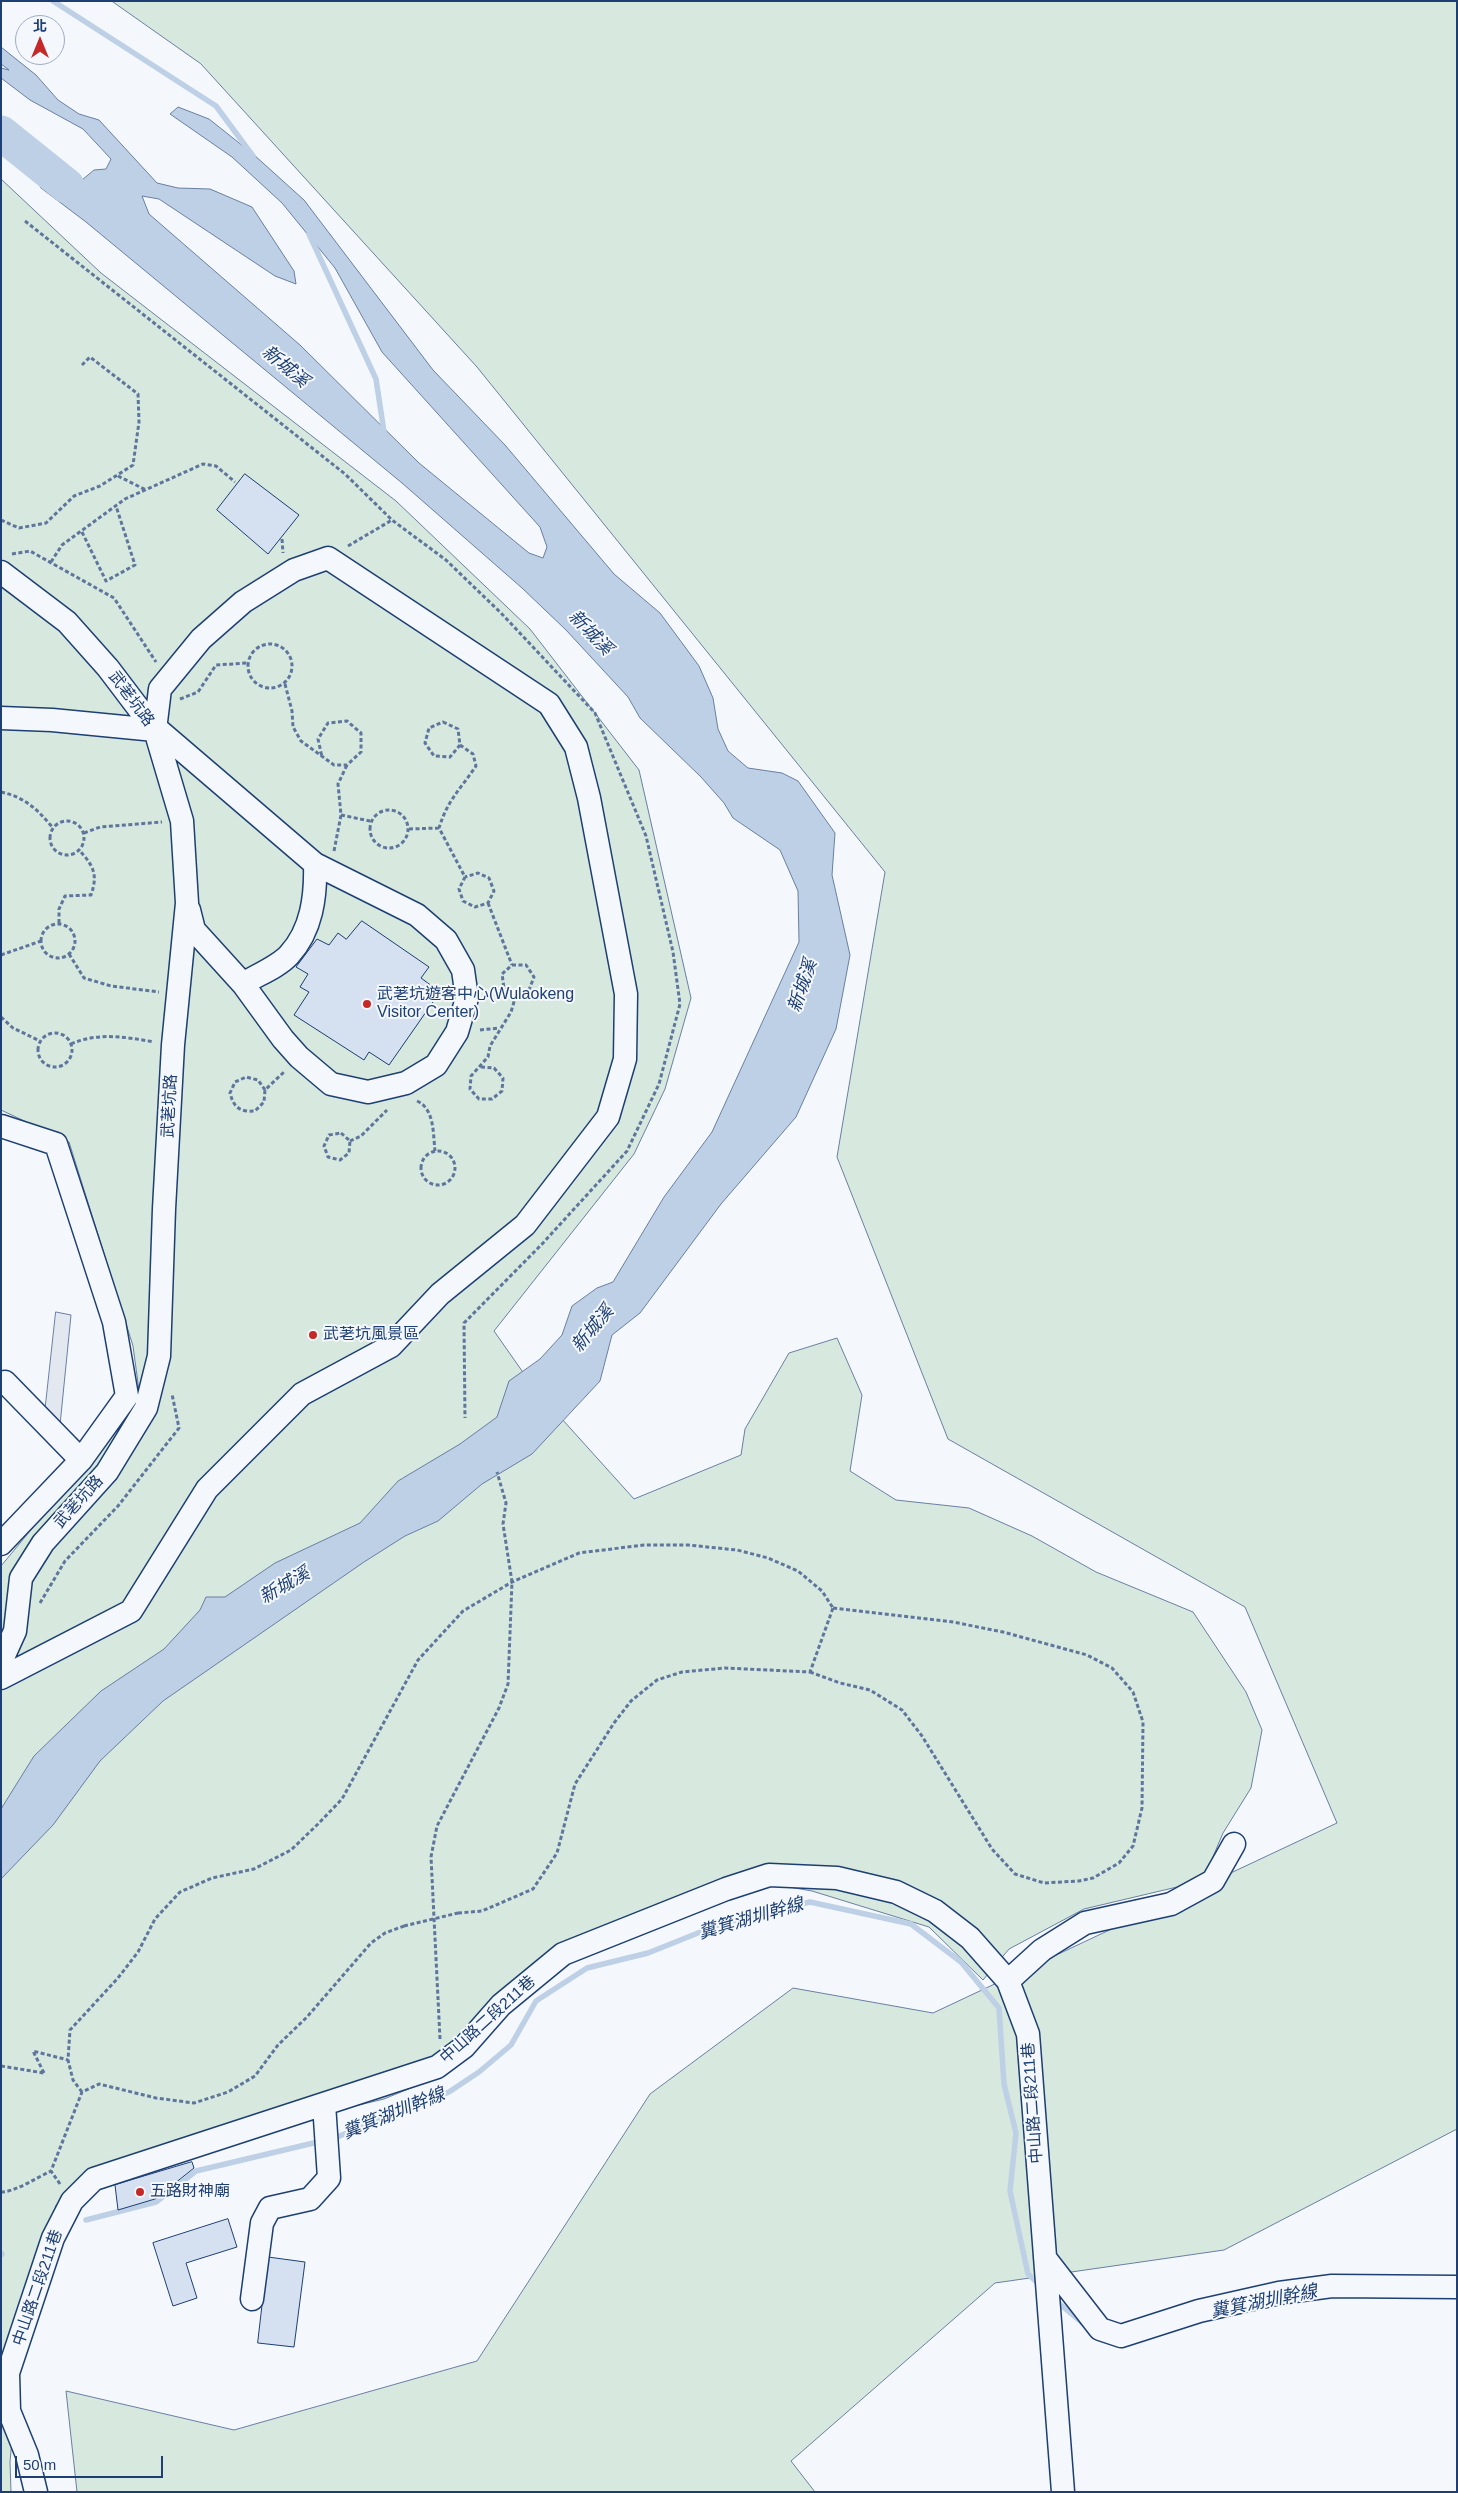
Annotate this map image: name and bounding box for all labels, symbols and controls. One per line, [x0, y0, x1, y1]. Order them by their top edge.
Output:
north arrow [15, 15, 65, 65]
text: 北 [33, 18, 47, 34]
water label: 新城溪 [257, 341, 313, 393]
water label: 新城溪 [563, 606, 617, 660]
street label: 武荖坑路 [104, 668, 158, 730]
water label: 新城溪 [784, 957, 822, 1015]
place label: 武荖坑遊客中心(Wulaokeng Visitor Center) [377, 985, 574, 1023]
marker: 武荖坑遊客中心(Wulaokeng Visitor Center) [361, 998, 373, 1010]
street label: 武荖坑路 [159, 1074, 181, 1138]
water label: 新城溪 [567, 1301, 619, 1357]
place label: 武荖坑風景區 [323, 1325, 419, 1345]
marker: 武荖坑風景區 [307, 1329, 319, 1341]
street label: 武荖坑路 [50, 1472, 108, 1532]
water label: 新城溪 [256, 1563, 314, 1609]
water label: 糞箕湖圳幹線 [696, 1894, 806, 1944]
street label: 中山路二段211巷 [436, 1972, 540, 2068]
street label: 中山路二段211巷 [1019, 2042, 1047, 2164]
water label: 糞箕湖圳幹線 [340, 2084, 448, 2144]
place label: 五路財神廟 [150, 2182, 230, 2202]
marker: 五路財神廟 [134, 2186, 146, 2198]
street label: 中山路二段211巷 [9, 2227, 67, 2349]
water label: 糞箕湖圳幹線 [1209, 2281, 1319, 2323]
scale bar [18, 2446, 165, 2478]
text: 50 m [23, 2456, 56, 2473]

